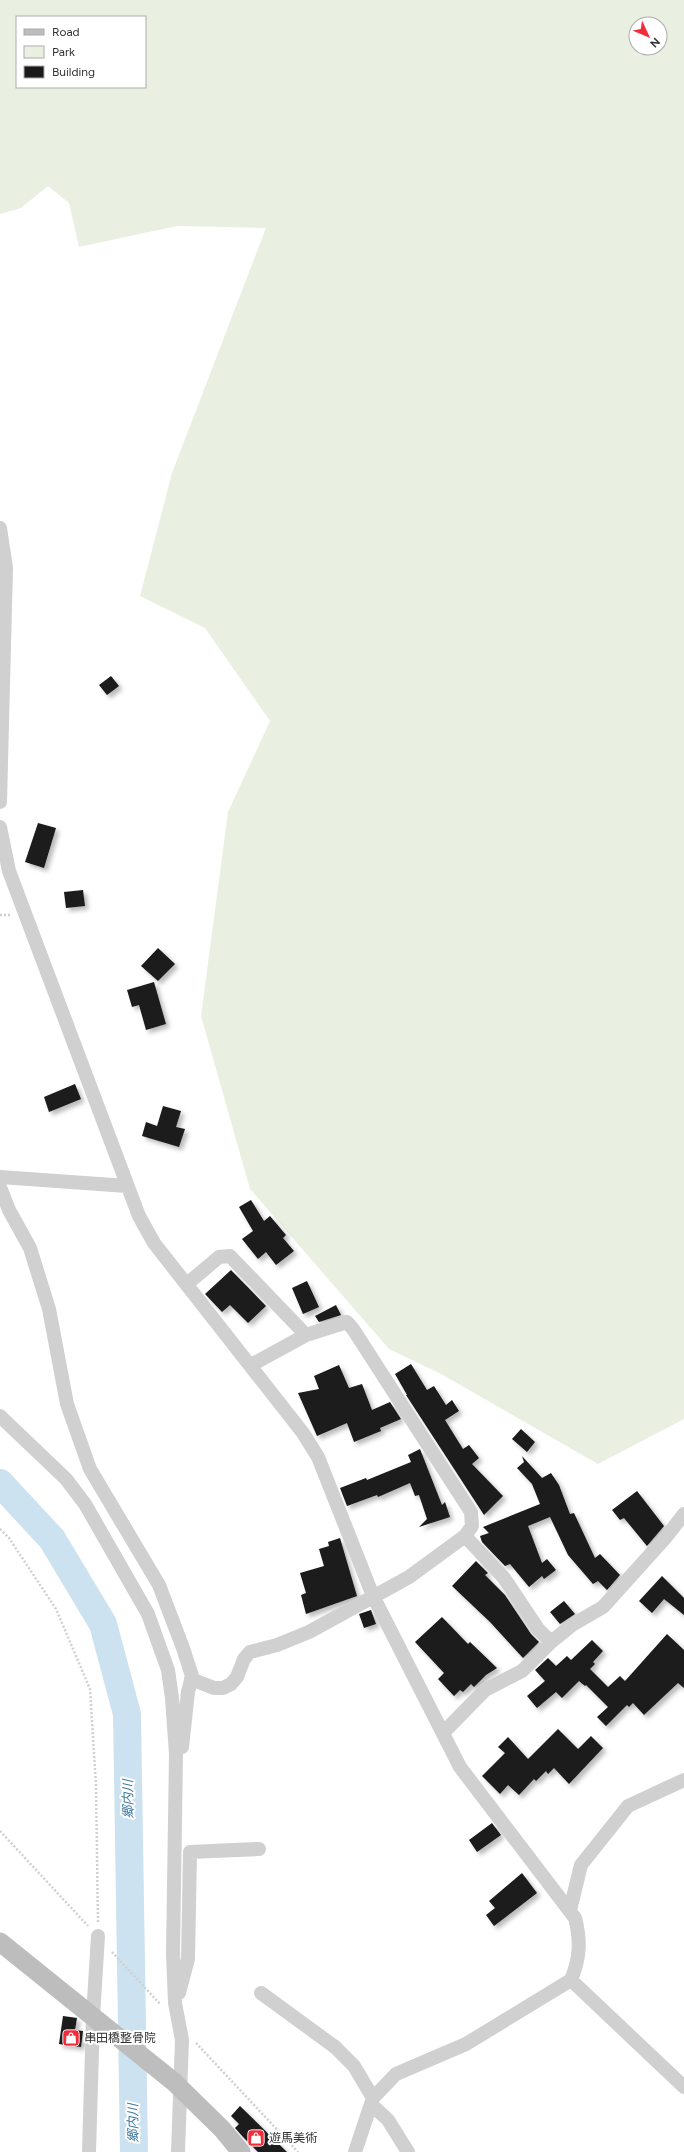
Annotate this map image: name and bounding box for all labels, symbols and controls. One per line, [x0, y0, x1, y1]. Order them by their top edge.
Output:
legend [16, 16, 146, 88]
north arrow [628, 16, 668, 56]
text: Road [52, 25, 80, 39]
text: N [647, 35, 662, 50]
text: Park [52, 45, 75, 59]
text: Building [52, 65, 95, 79]
water label: 郷内川 [120, 1777, 136, 1819]
shop icon: 串田橋整骨院 [61, 2028, 81, 2048]
place label: 串田橋整骨院 [84, 2031, 156, 2045]
water label: 郷内川 [125, 2101, 141, 2143]
shop icon: 遊馬美術 [246, 2128, 266, 2148]
place label: 遊馬美術 [269, 2131, 317, 2145]

